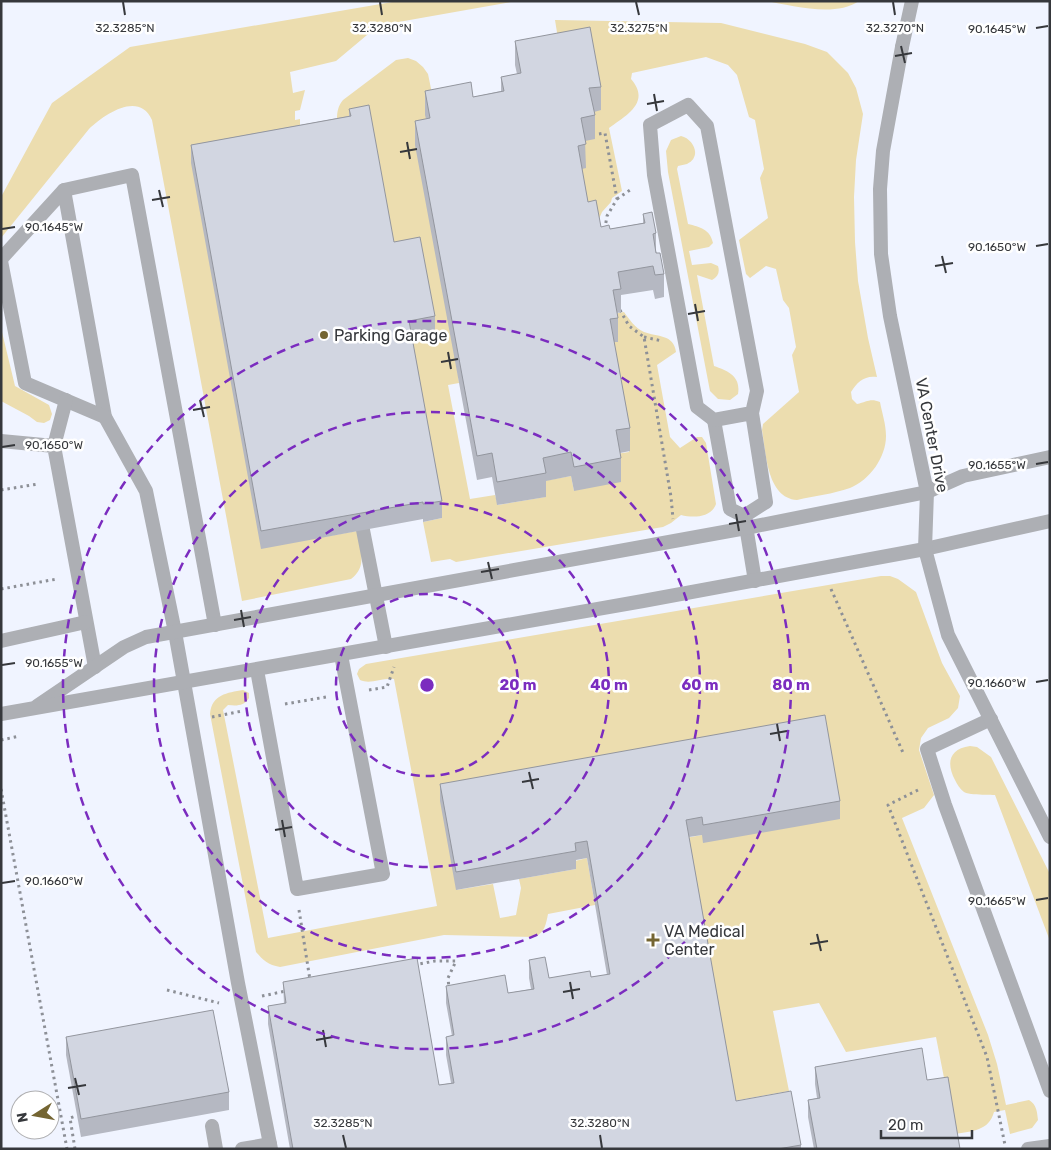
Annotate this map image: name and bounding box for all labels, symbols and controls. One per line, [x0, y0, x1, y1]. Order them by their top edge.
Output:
text: 32.3285°N [95, 21, 155, 35]
text: 32.3280°N [352, 21, 412, 35]
text: 32.3275°N [610, 21, 668, 35]
text: 32.3270°N [866, 21, 924, 35]
text: 90.1645°W [968, 22, 1026, 36]
text: 90.1645°W [25, 220, 83, 234]
text: 90.1650°W [968, 240, 1026, 254]
place label: Parking Garage [334, 326, 447, 345]
marker: Parking Garage [318, 329, 330, 341]
street label: VA Center Drive [912, 376, 952, 494]
text: 90.1650°W [25, 438, 83, 452]
text: 90.1655°W [968, 458, 1026, 472]
text: 90.1655°W [25, 656, 83, 670]
centre of rings [418, 676, 436, 694]
text: 20 m [500, 676, 536, 694]
text: 40 m [590, 676, 628, 694]
text: 60 m [682, 676, 718, 694]
text: 80 m [772, 676, 810, 694]
text: 90.1660°W [968, 676, 1027, 690]
text: 90.1660°W [25, 874, 84, 888]
text: 90.1665°W [968, 894, 1026, 908]
place label: VA Medical Center [664, 922, 745, 959]
marker: VA Medical Center [646, 933, 660, 947]
north arrow [10, 1090, 60, 1140]
scale bar [881, 1108, 972, 1140]
text: N [13, 1111, 32, 1124]
text: 32.3285°N [313, 1116, 373, 1130]
text: 32.3280°N [570, 1116, 630, 1130]
text: 20 m [888, 1116, 923, 1134]

